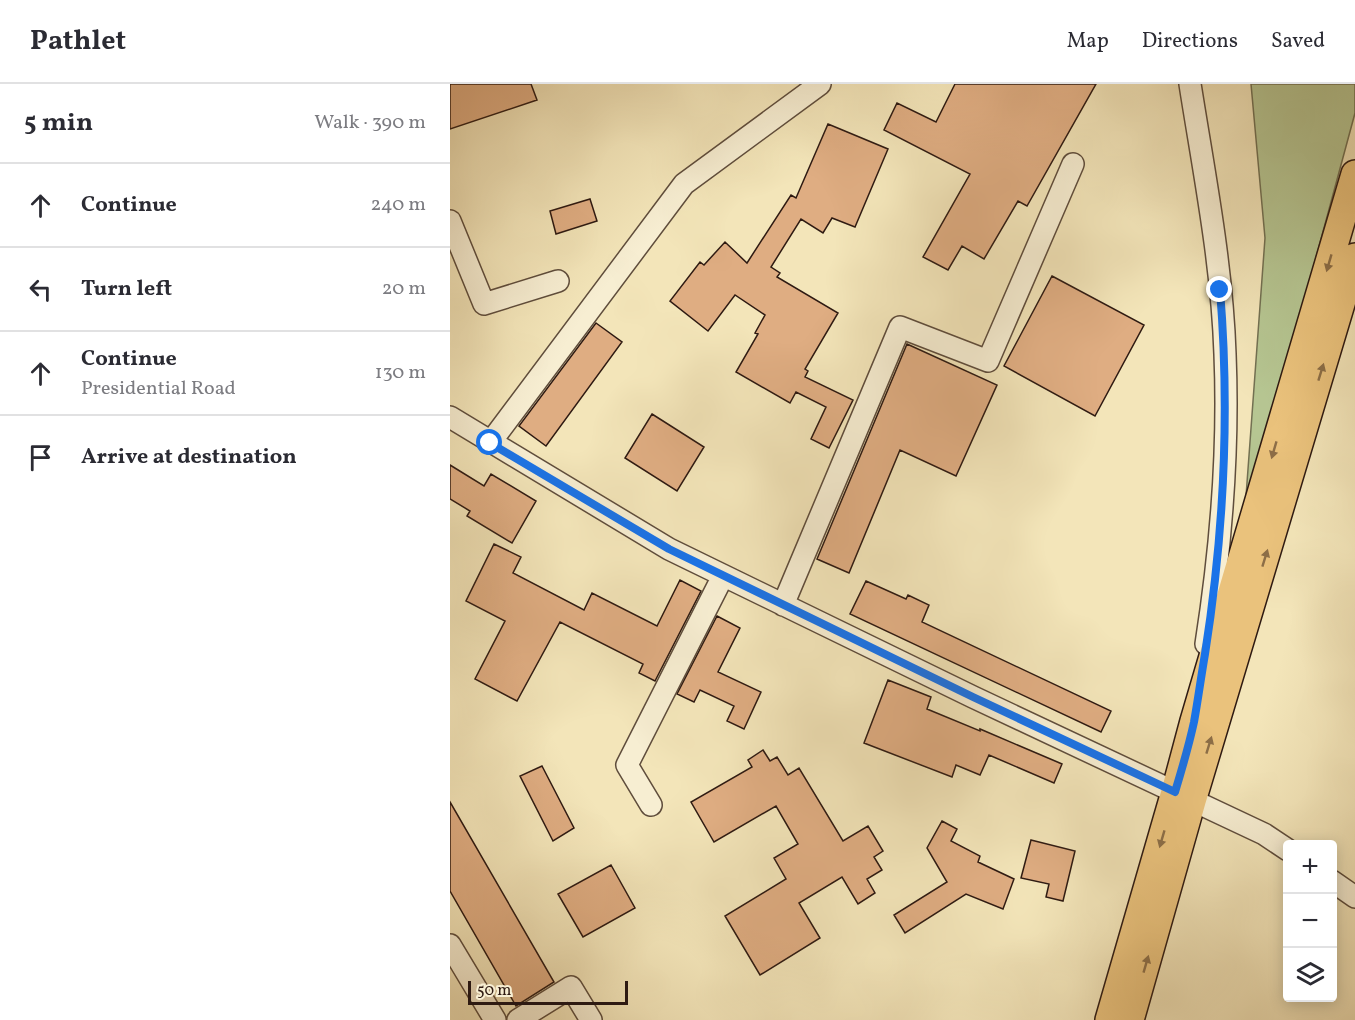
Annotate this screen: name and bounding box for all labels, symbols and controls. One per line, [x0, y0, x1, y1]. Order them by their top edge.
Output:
text: Pathlet [30, 22, 126, 61]
text: Map [1067, 27, 1109, 56]
text: Directions [1142, 27, 1238, 56]
text: Saved [1271, 27, 1325, 56]
text: 5 min [24, 105, 93, 141]
text: Walk · 390 m [314, 109, 426, 137]
icon: ahead [24, 189, 57, 222]
text: Continue [81, 190, 177, 221]
text: 240 m [371, 191, 426, 219]
one-way arrow [1324, 254, 1333, 272]
icon: left [24, 273, 57, 306]
text: Turn left [81, 274, 172, 305]
text: 20 m [382, 275, 426, 303]
route end [1206, 276, 1232, 302]
text: Continue [81, 344, 177, 375]
icon: ahead [24, 357, 57, 390]
text: 130 m [375, 359, 426, 387]
one-way arrow [1317, 362, 1326, 380]
text: Presidential Road [81, 375, 236, 403]
route start [476, 429, 502, 455]
icon: arrive [24, 441, 57, 474]
one-way arrow [1269, 441, 1278, 459]
text: Arrive at destination [81, 442, 297, 473]
one-way arrow [1261, 549, 1270, 567]
one-way arrow [1205, 736, 1214, 754]
one-way arrow [1156, 829, 1166, 848]
map controls [1283, 840, 1337, 1002]
button: + [1283, 840, 1337, 894]
button: − [1283, 894, 1337, 948]
button: layers [1283, 948, 1337, 1002]
one-way arrow [1142, 955, 1151, 973]
scale bar [468, 978, 628, 1006]
text: 50 m [477, 980, 511, 1002]

